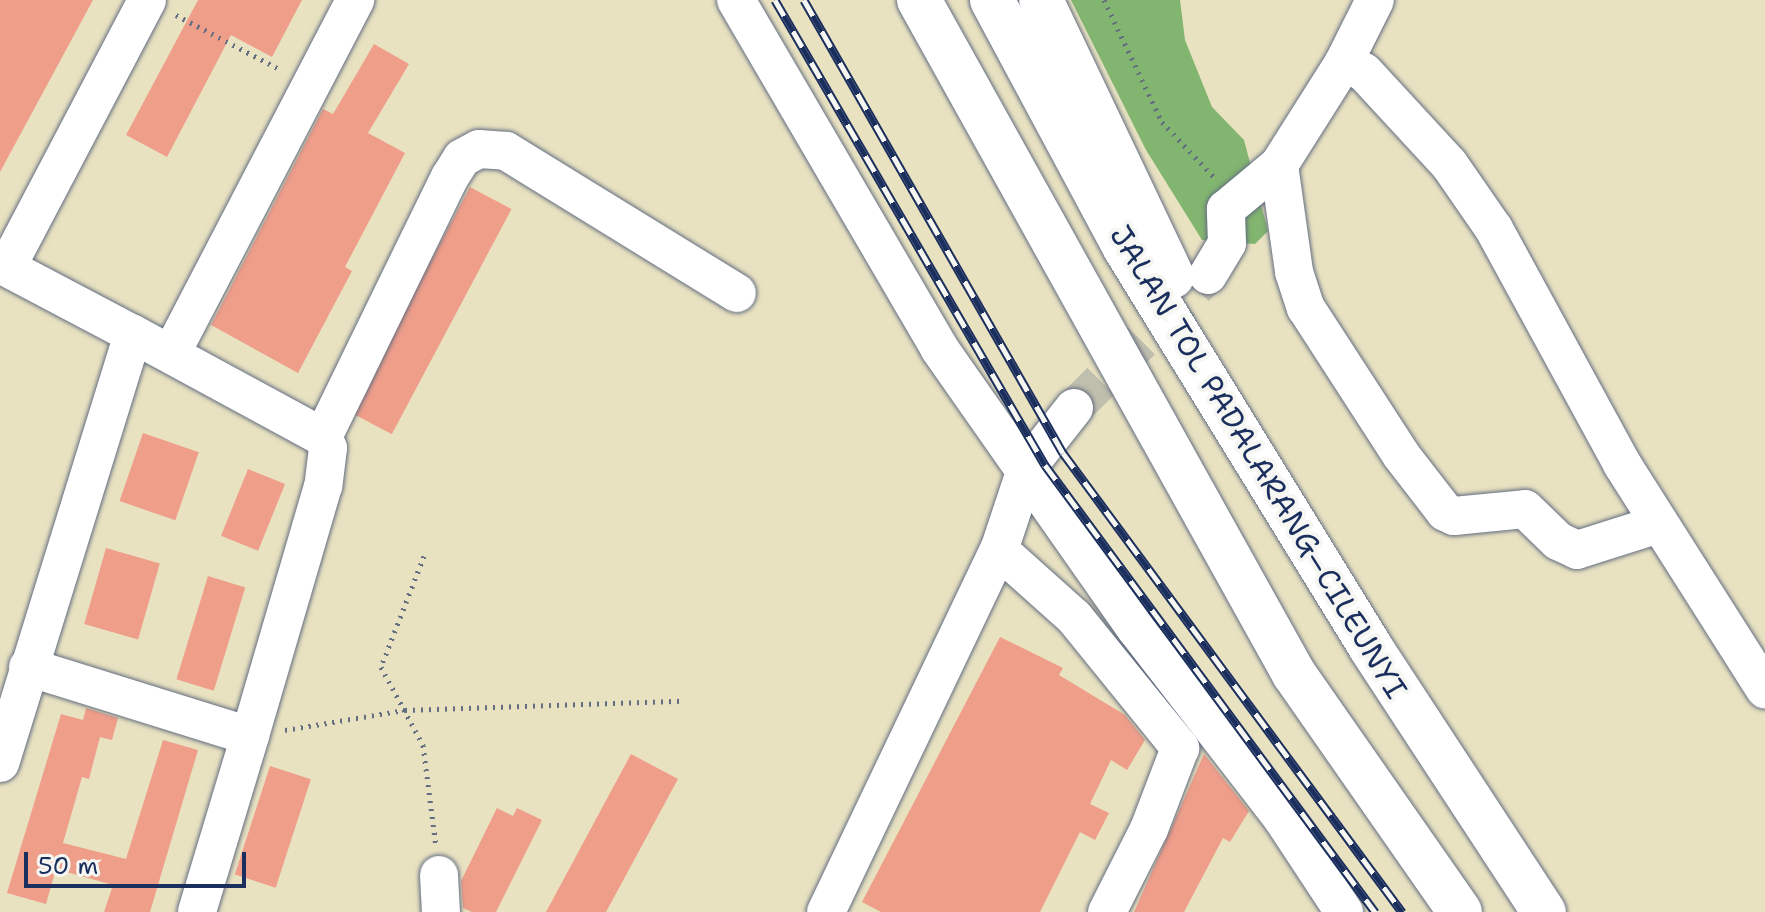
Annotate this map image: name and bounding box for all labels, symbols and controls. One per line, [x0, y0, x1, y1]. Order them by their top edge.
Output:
street label: JALAN TOL PADALARANG–CILEUNYI [1102, 219, 1414, 705]
scale bar [28, 836, 250, 886]
text: 50 m [38, 850, 98, 882]

